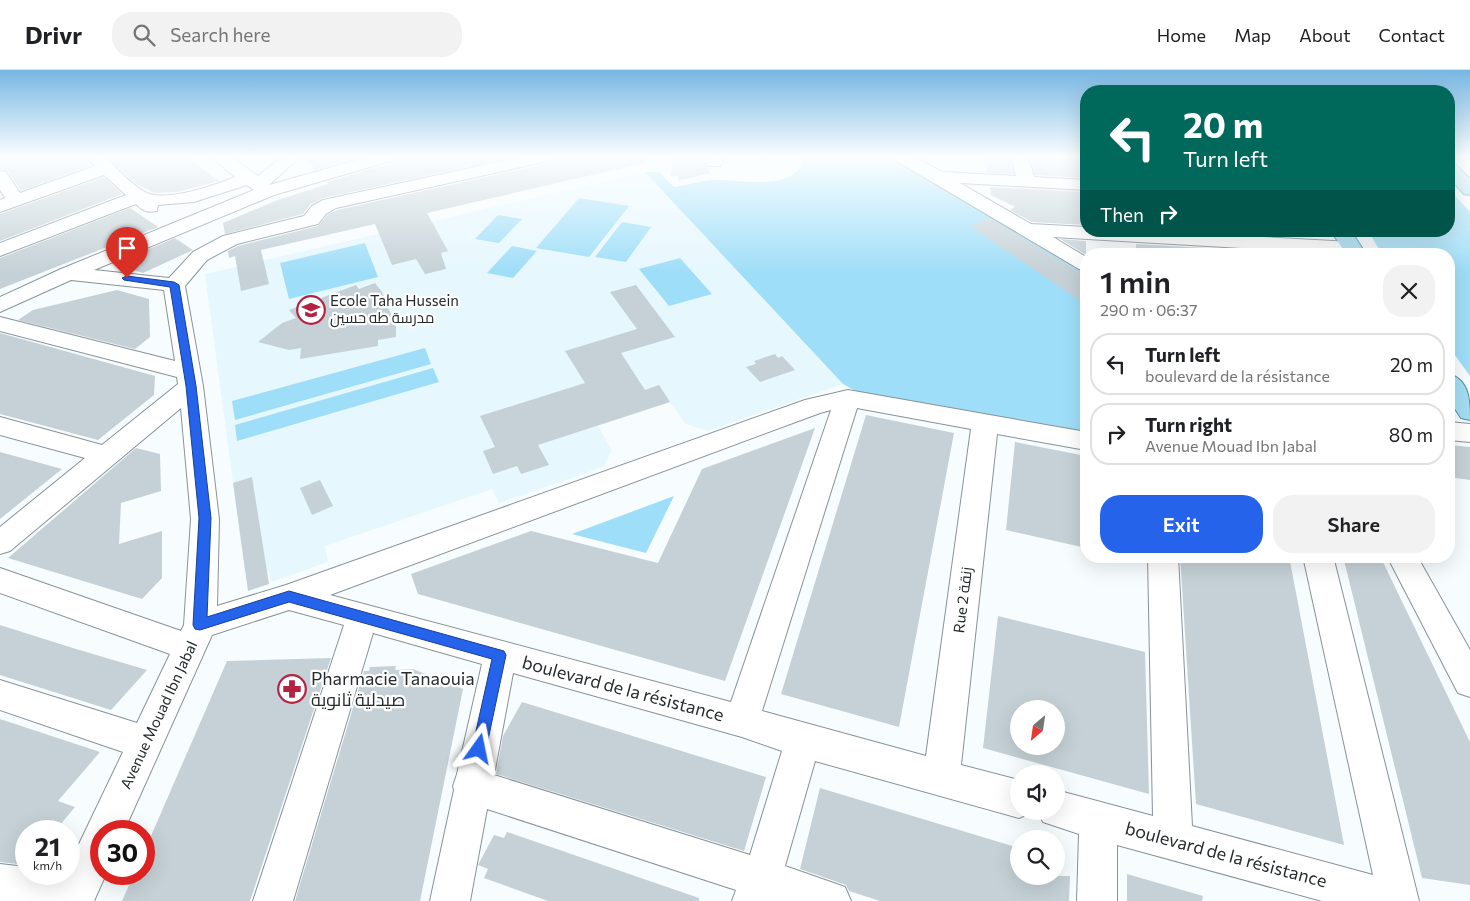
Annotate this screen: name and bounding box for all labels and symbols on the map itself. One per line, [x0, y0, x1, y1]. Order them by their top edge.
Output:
pin [106, 227, 148, 278]
place label: Ecole Taha Hussein مدرسة طه حسين [330, 291, 459, 328]
school or university icon: Ecole Taha Hussein مدرسة طه حسين [296, 295, 326, 325]
street label: Rue 2 زنقة [949, 566, 976, 634]
street label: Avenue Mouad Ibn Jabal [116, 638, 200, 791]
street label: boulevard de la résistance [520, 650, 727, 726]
place label: Pharmacie Tanaouia صيدلية ثانوية [311, 667, 475, 711]
pharmacy icon: Pharmacie Tanaouia صيدلية ثانوية [277, 674, 307, 704]
north arrow [1010, 700, 1065, 755]
position arrow [452, 722, 504, 774]
street label: boulevard de la résistance [1123, 816, 1330, 892]
speed limit sign: 30 [90, 820, 155, 885]

